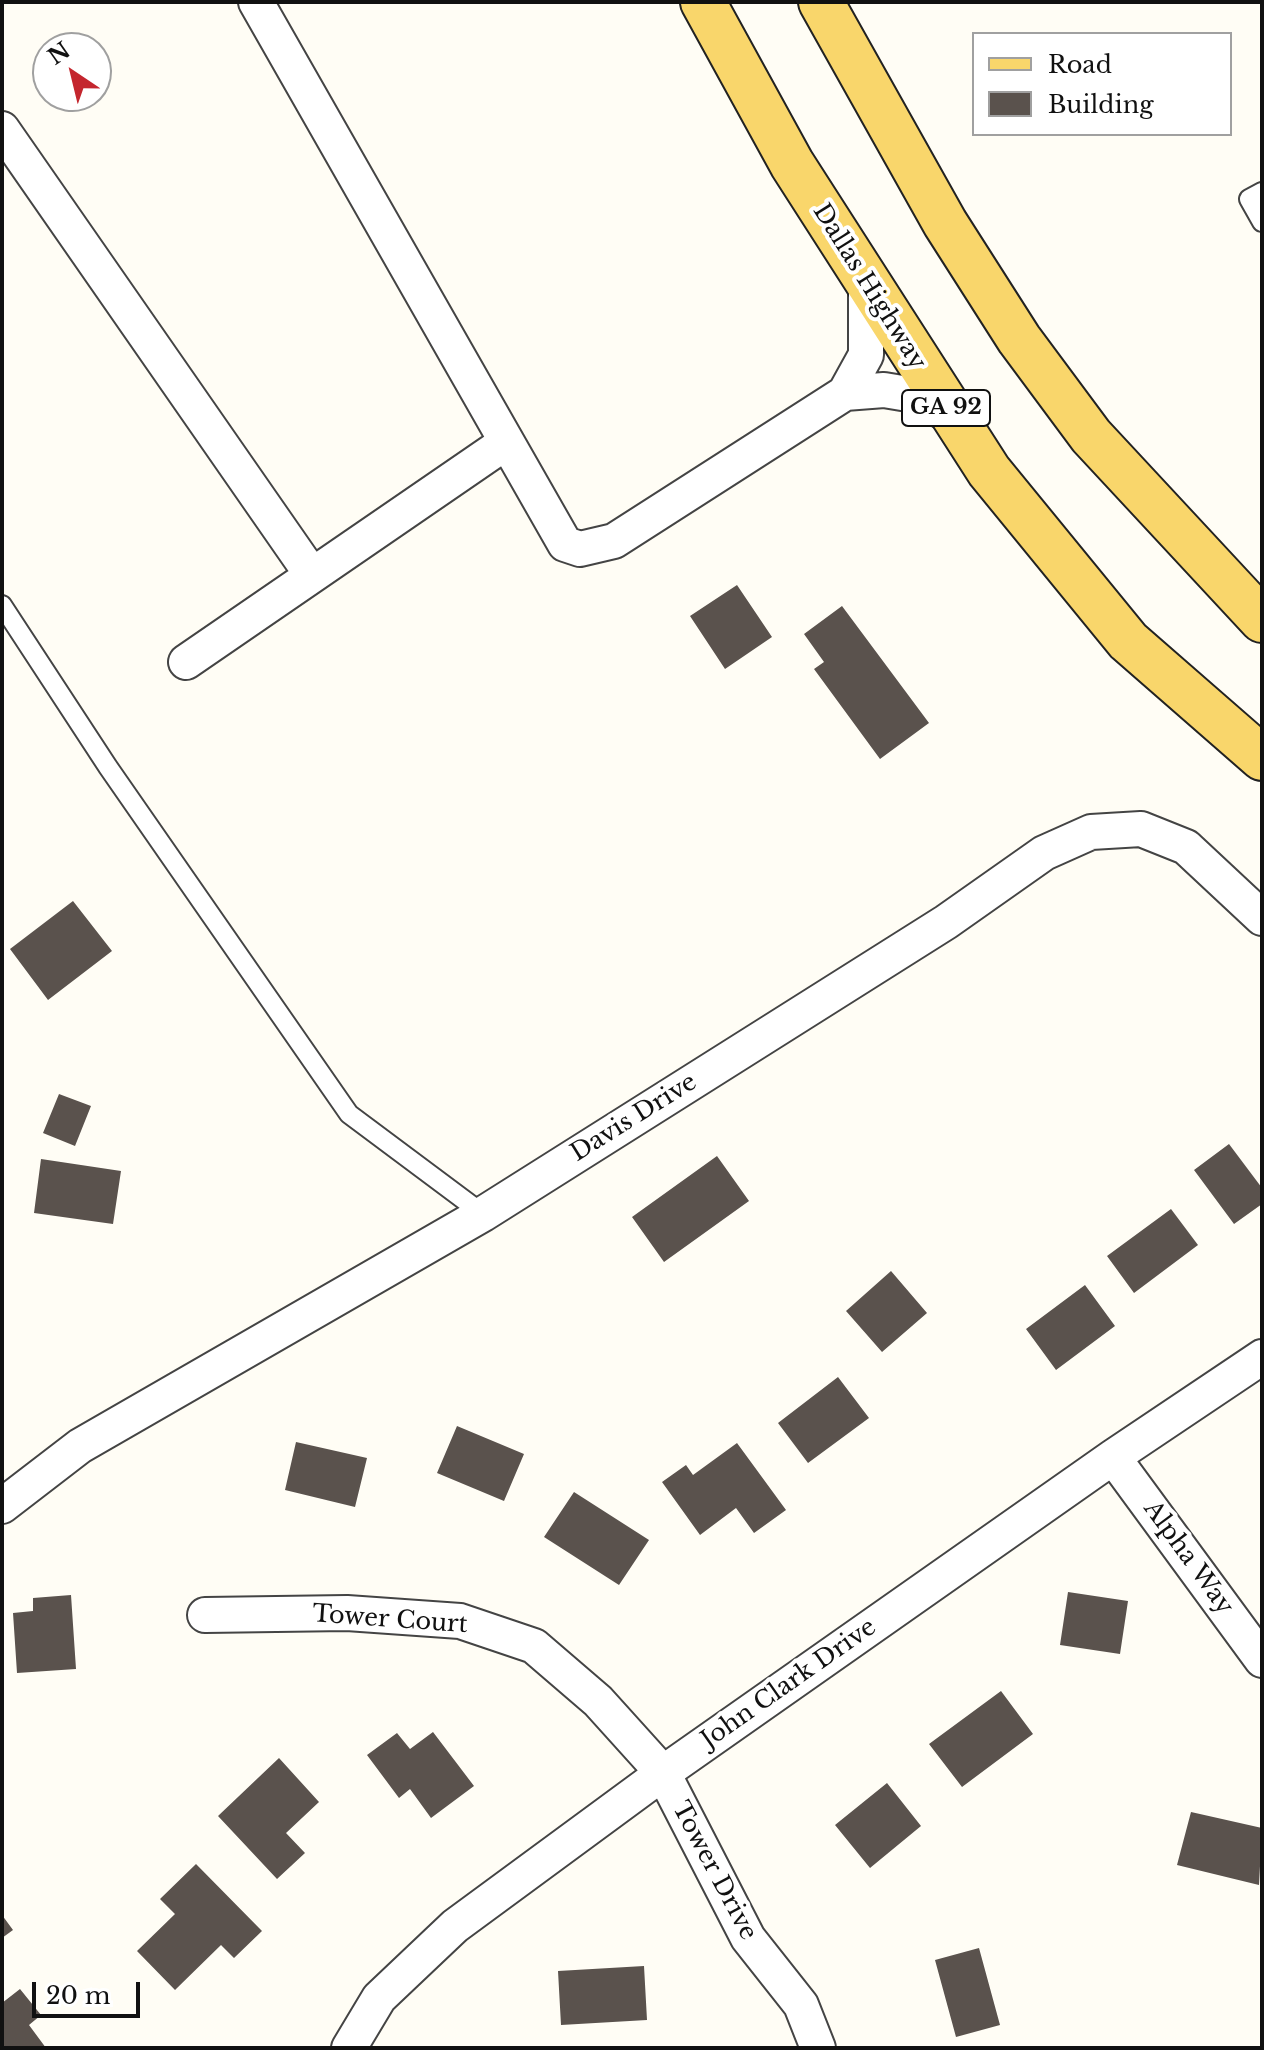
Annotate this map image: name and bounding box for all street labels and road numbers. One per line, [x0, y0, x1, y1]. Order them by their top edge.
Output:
street label: Dallas Highway [806, 199, 932, 375]
road number: GA 92 [902, 390, 990, 426]
street label: Davis Drive [566, 1068, 702, 1168]
street label: Alpha Way [1137, 1496, 1239, 1620]
street label: Tower Court [311, 1600, 469, 1640]
street label: John Clark Drive [696, 1613, 882, 1755]
street label: Tower Drive [665, 1797, 763, 1945]

